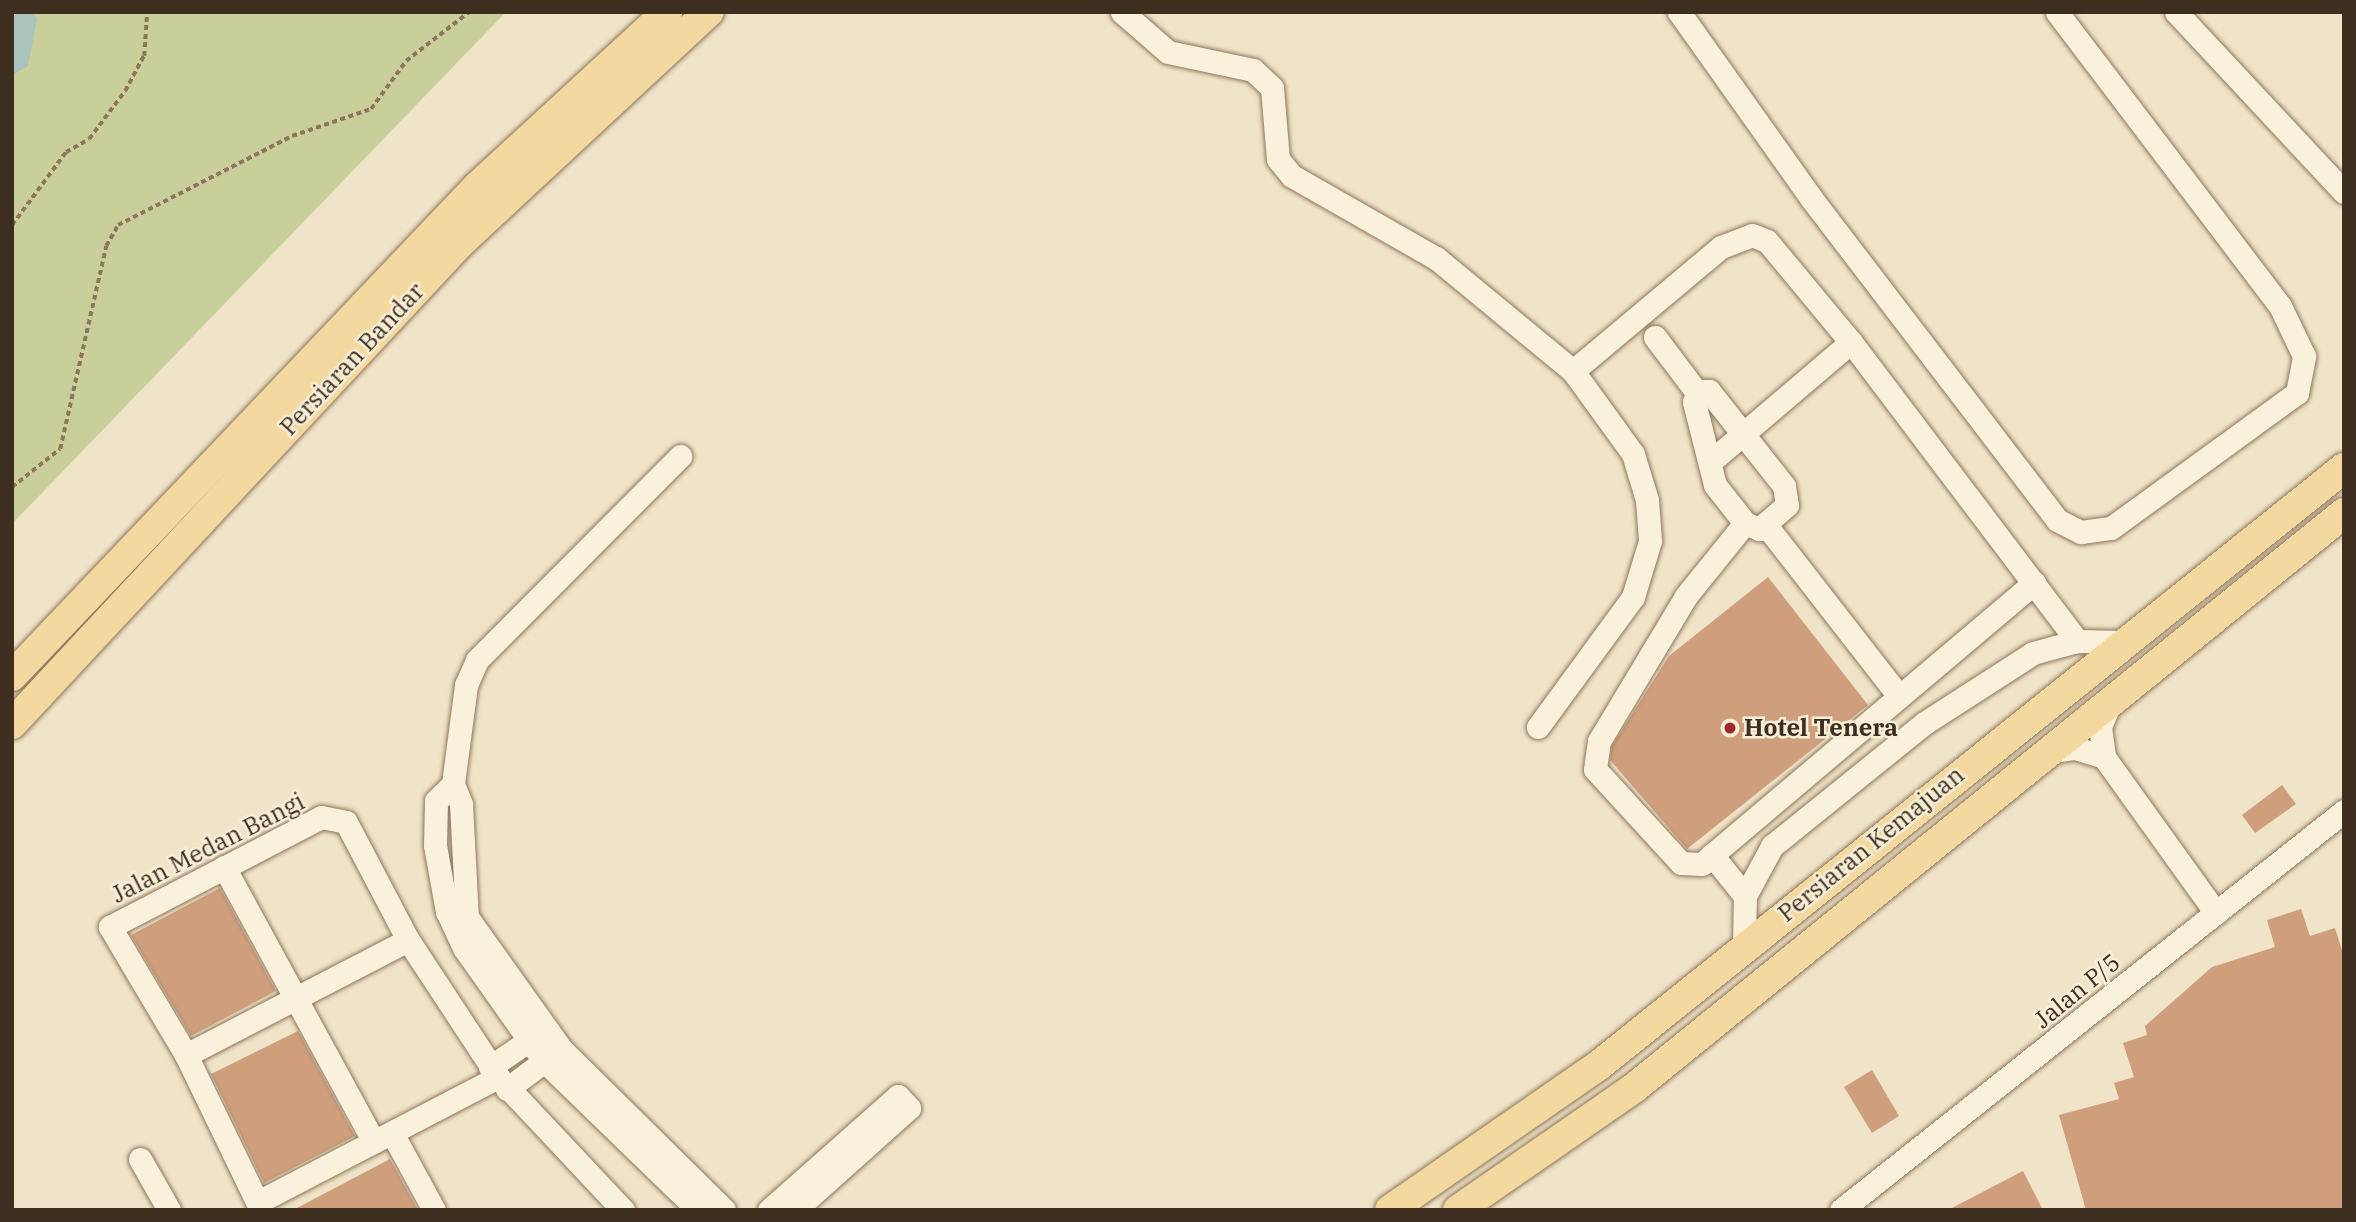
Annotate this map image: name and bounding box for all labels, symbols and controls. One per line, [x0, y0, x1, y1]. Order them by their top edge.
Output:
street label: Persiaran Bandar [274, 277, 430, 441]
place label: Hotel Tenera [1744, 714, 1898, 742]
marker: Hotel Tenera [1722, 720, 1738, 736]
street label: Persiaran Kemajuan [1772, 760, 1970, 928]
street label: Jalan Medan Bangi [107, 787, 309, 909]
street label: Jalan P/5 [2028, 948, 2126, 1034]

